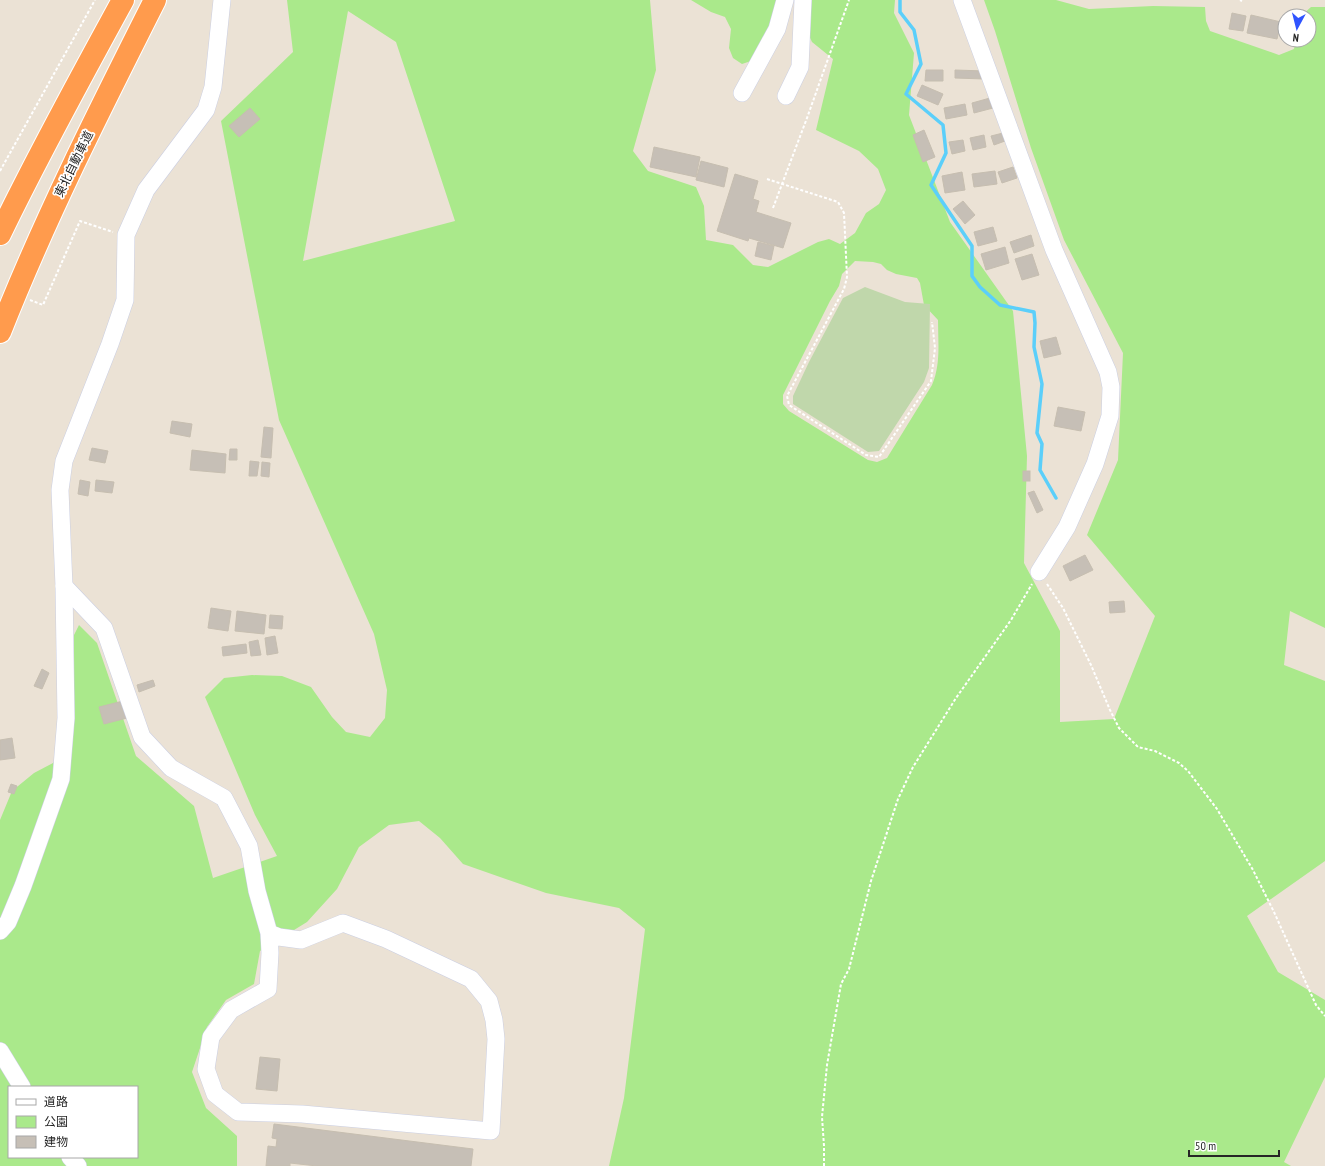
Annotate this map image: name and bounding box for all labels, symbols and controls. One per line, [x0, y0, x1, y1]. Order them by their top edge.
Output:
north arrow [1277, 8, 1317, 48]
text: N [1292, 31, 1300, 45]
street label: 東北自動車道 [51, 128, 96, 199]
legend [8, 1086, 138, 1158]
text: 道路 [44, 1094, 68, 1109]
text: 公園 [44, 1114, 68, 1129]
scale bar [1189, 1132, 1279, 1158]
text: 建物 [44, 1134, 68, 1149]
text: 50 m [1195, 1138, 1216, 1153]

